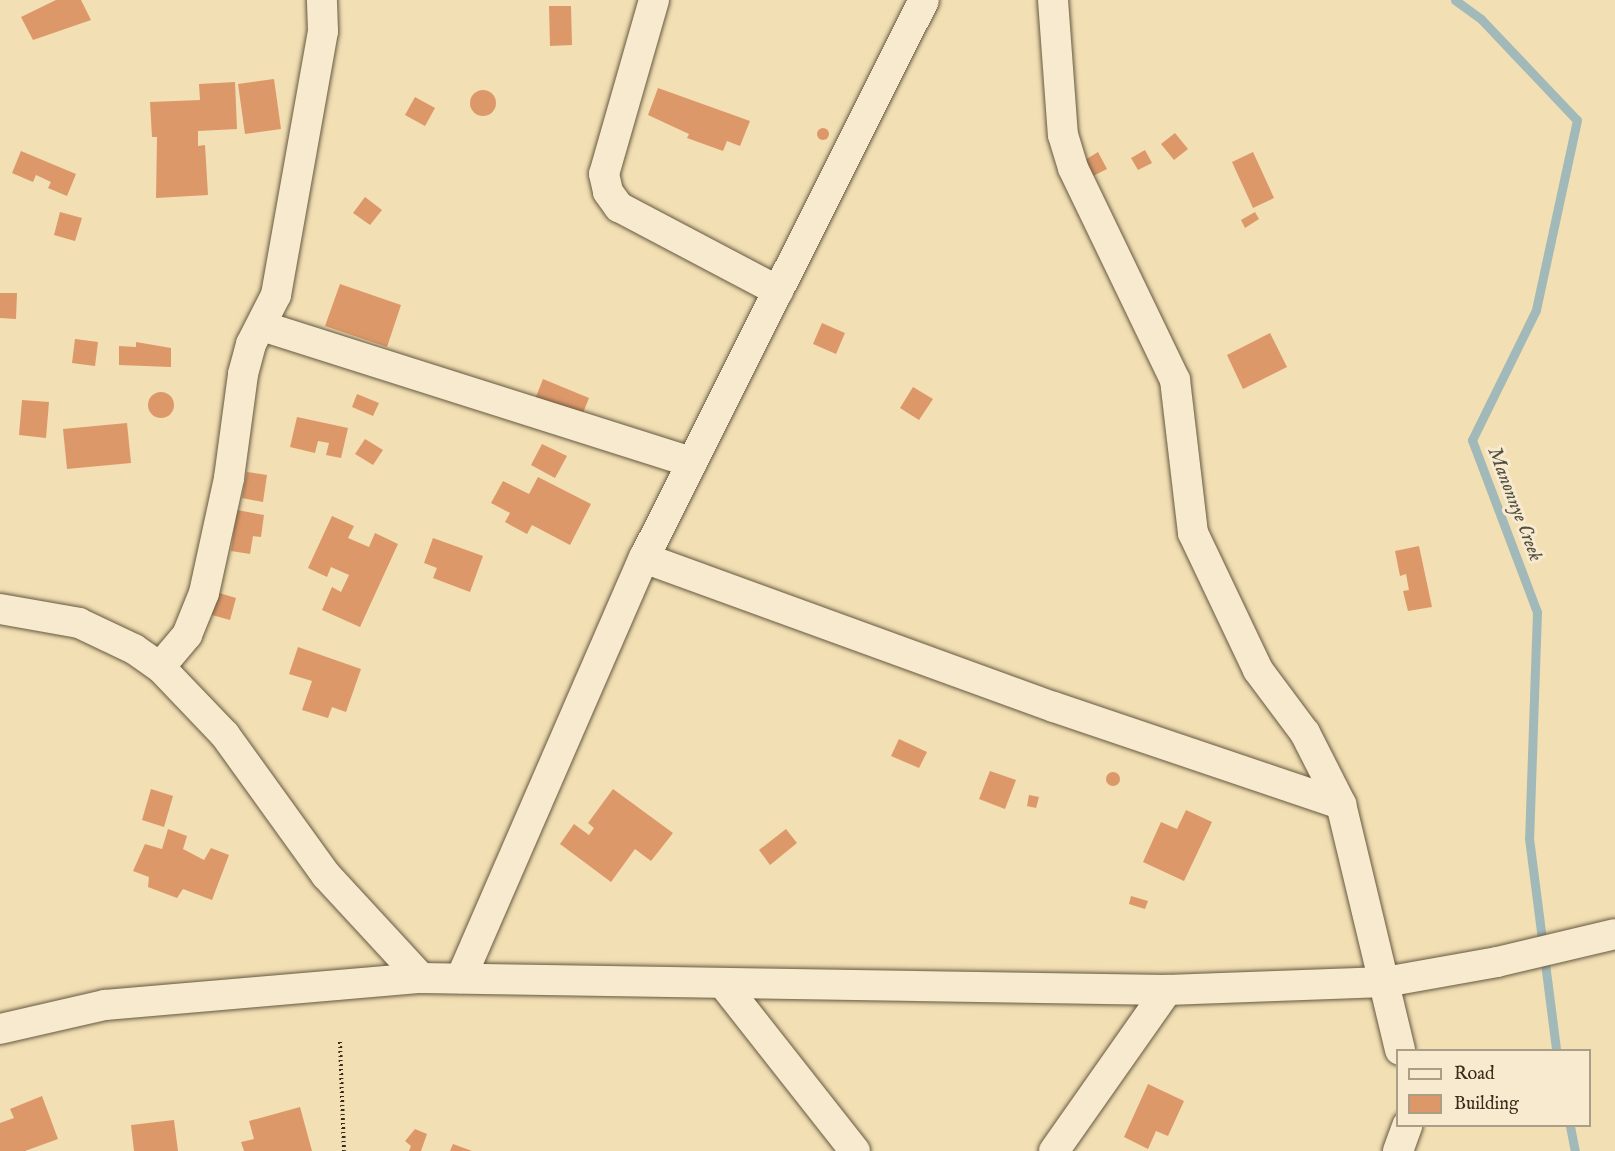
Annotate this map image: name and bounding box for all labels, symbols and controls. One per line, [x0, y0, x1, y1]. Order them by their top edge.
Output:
water label: Manonnye Creek [1482, 444, 1548, 564]
legend [1396, 1049, 1591, 1127]
text: Road [1454, 1063, 1495, 1086]
text: Building [1454, 1093, 1519, 1116]

